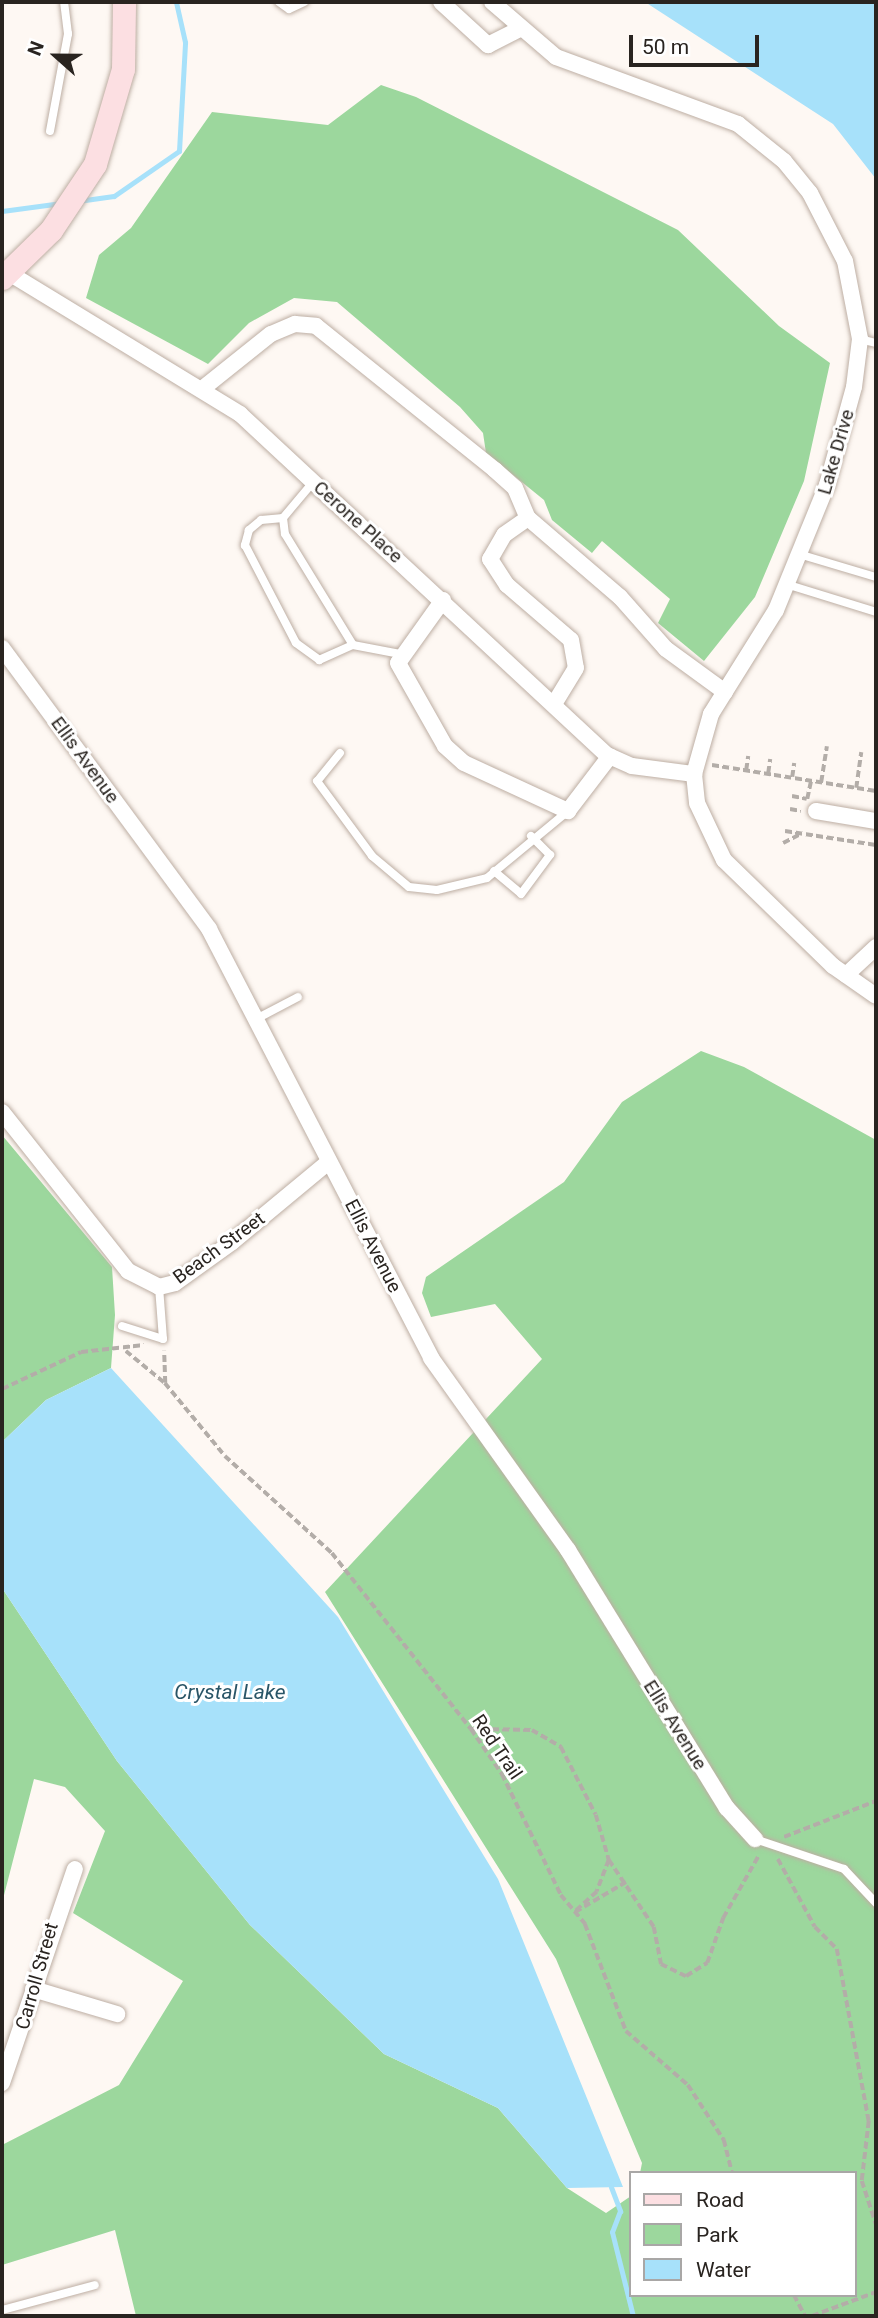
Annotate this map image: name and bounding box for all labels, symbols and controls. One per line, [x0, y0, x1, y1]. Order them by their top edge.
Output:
north arrow [21, 21, 91, 91]
scale bar [633, 21, 762, 65]
text: 50 m [642, 35, 689, 59]
text: N [23, 38, 49, 59]
street label: Lake Drive [813, 407, 859, 497]
street label: Cerone Place [309, 476, 407, 568]
street label: Ellis Avenue [46, 712, 124, 808]
street label: Ellis Avenue [340, 1196, 406, 1296]
street label: Beach Street [169, 1207, 269, 1289]
street label: Ellis Avenue [638, 1676, 712, 1774]
water label: Crystal Lake [174, 1679, 286, 1705]
street label: Red Trail [467, 1710, 527, 1784]
street label: Carroll Street [11, 1920, 63, 2032]
legend [630, 2171, 857, 2297]
text: Road [696, 2188, 744, 2212]
text: Park [696, 2223, 738, 2247]
text: Water [696, 2258, 751, 2282]

